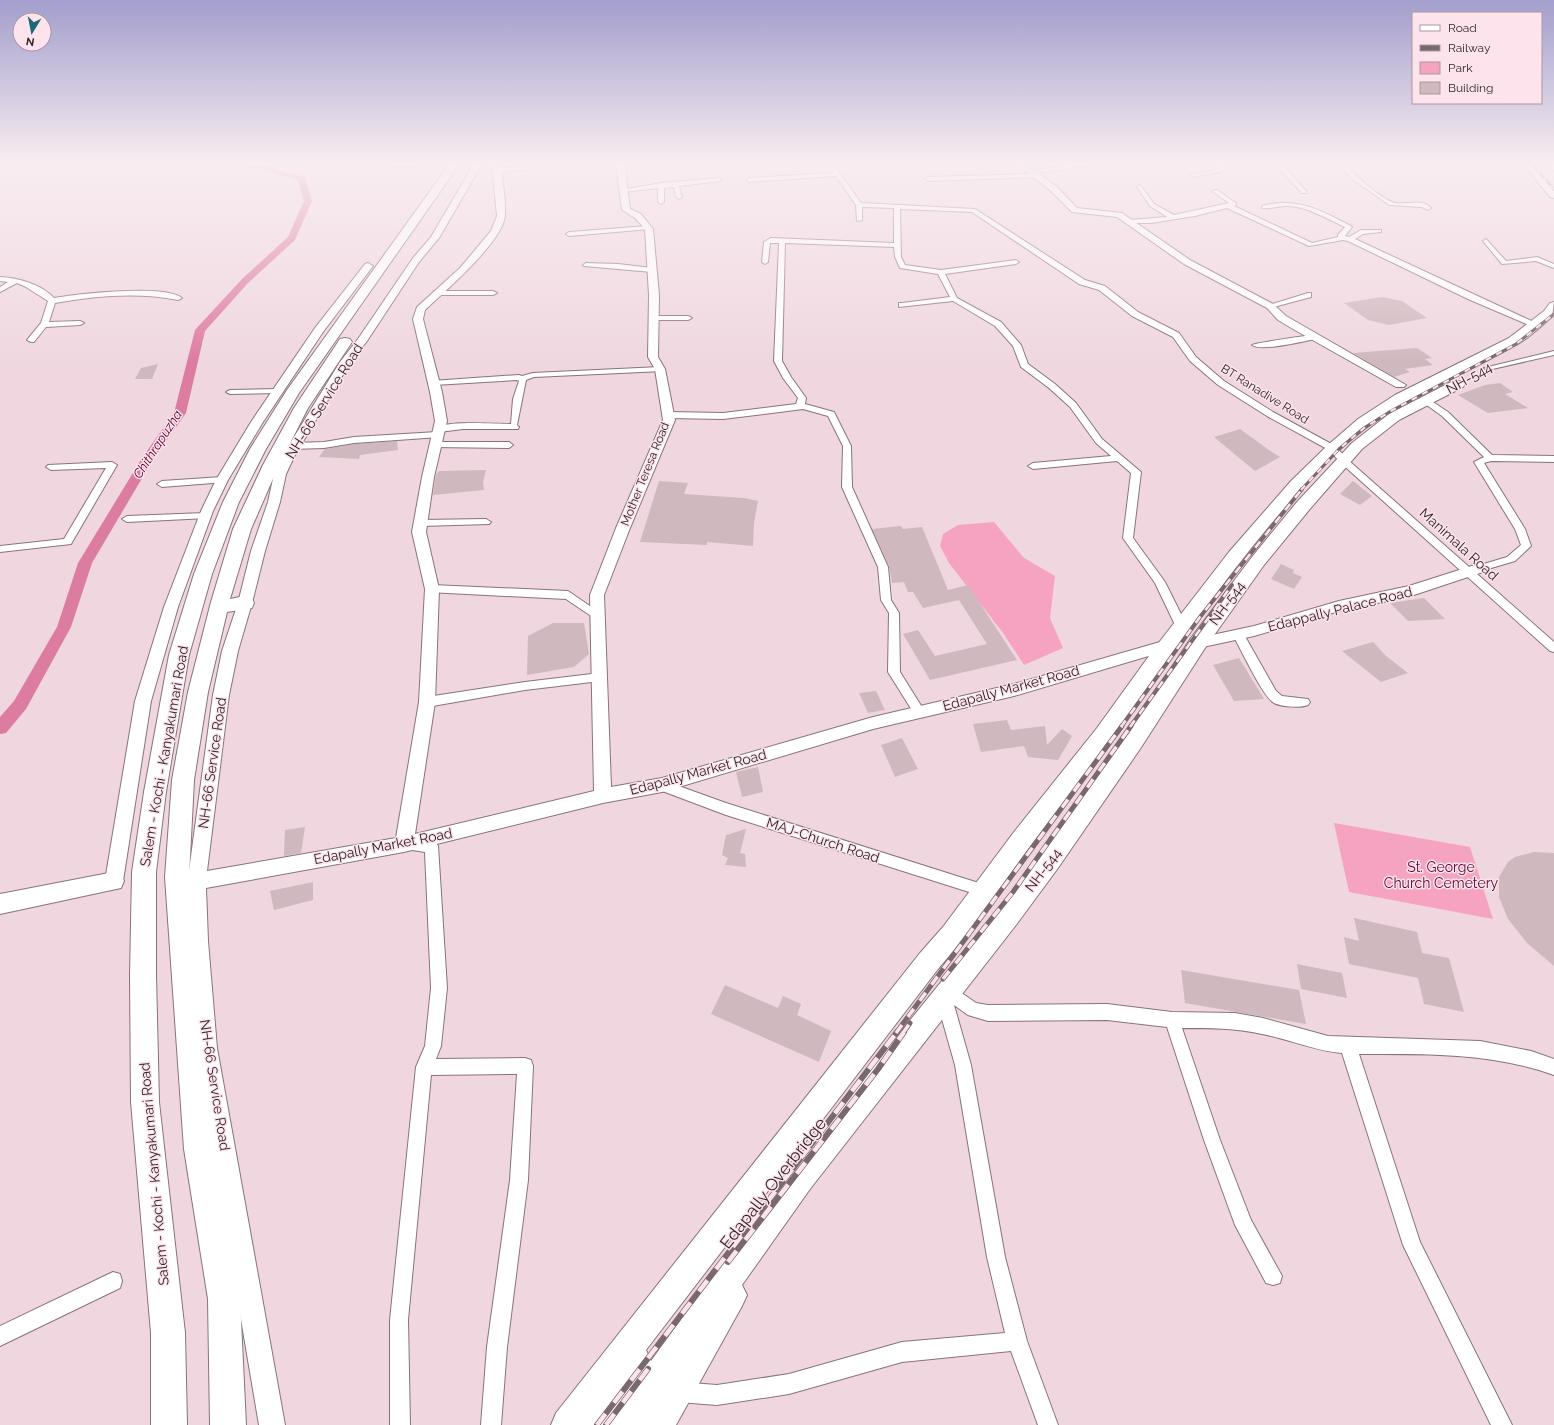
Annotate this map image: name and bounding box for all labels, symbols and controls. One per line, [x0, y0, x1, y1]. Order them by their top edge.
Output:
north arrow [12, 12, 52, 52]
legend [1412, 12, 1542, 104]
text: Road [1448, 21, 1477, 35]
text: N [25, 34, 36, 48]
text: Railway [1448, 41, 1491, 55]
text: Park [1448, 61, 1473, 75]
text: Building [1448, 81, 1494, 95]
street label: NH-66 Service Road [282, 341, 366, 461]
street label: NH-544 [1443, 359, 1495, 397]
street label: BT Ranadive Road [1219, 361, 1311, 427]
water label: Chithrapuzha [130, 407, 185, 481]
street label: Mother Teresa Road [618, 420, 672, 528]
street label: Manimala Road [1416, 505, 1502, 583]
street label: NH-544 [1206, 578, 1248, 628]
street label: Edappally Palace Road [1266, 583, 1414, 635]
street label: Salem - Kochi - Kanyakumari Road [137, 644, 191, 868]
street label: Edapally Market Road [941, 662, 1081, 714]
street label: NH-66 Service Road [195, 696, 229, 830]
street label: Edapally Market Road [628, 746, 768, 798]
street label: MAJ-Church Road [764, 814, 882, 866]
street label: Edapally Market Road [312, 825, 454, 867]
street label: NH-544 [1022, 845, 1065, 895]
park label: St. George Church Cemetery [1384, 859, 1499, 891]
street label: NH-66 Service Road [197, 1018, 233, 1152]
street label: Salem - Kochi - Kanyakumari Road [136, 1062, 172, 1286]
street label: Edapally Overbridge [716, 1114, 830, 1252]

